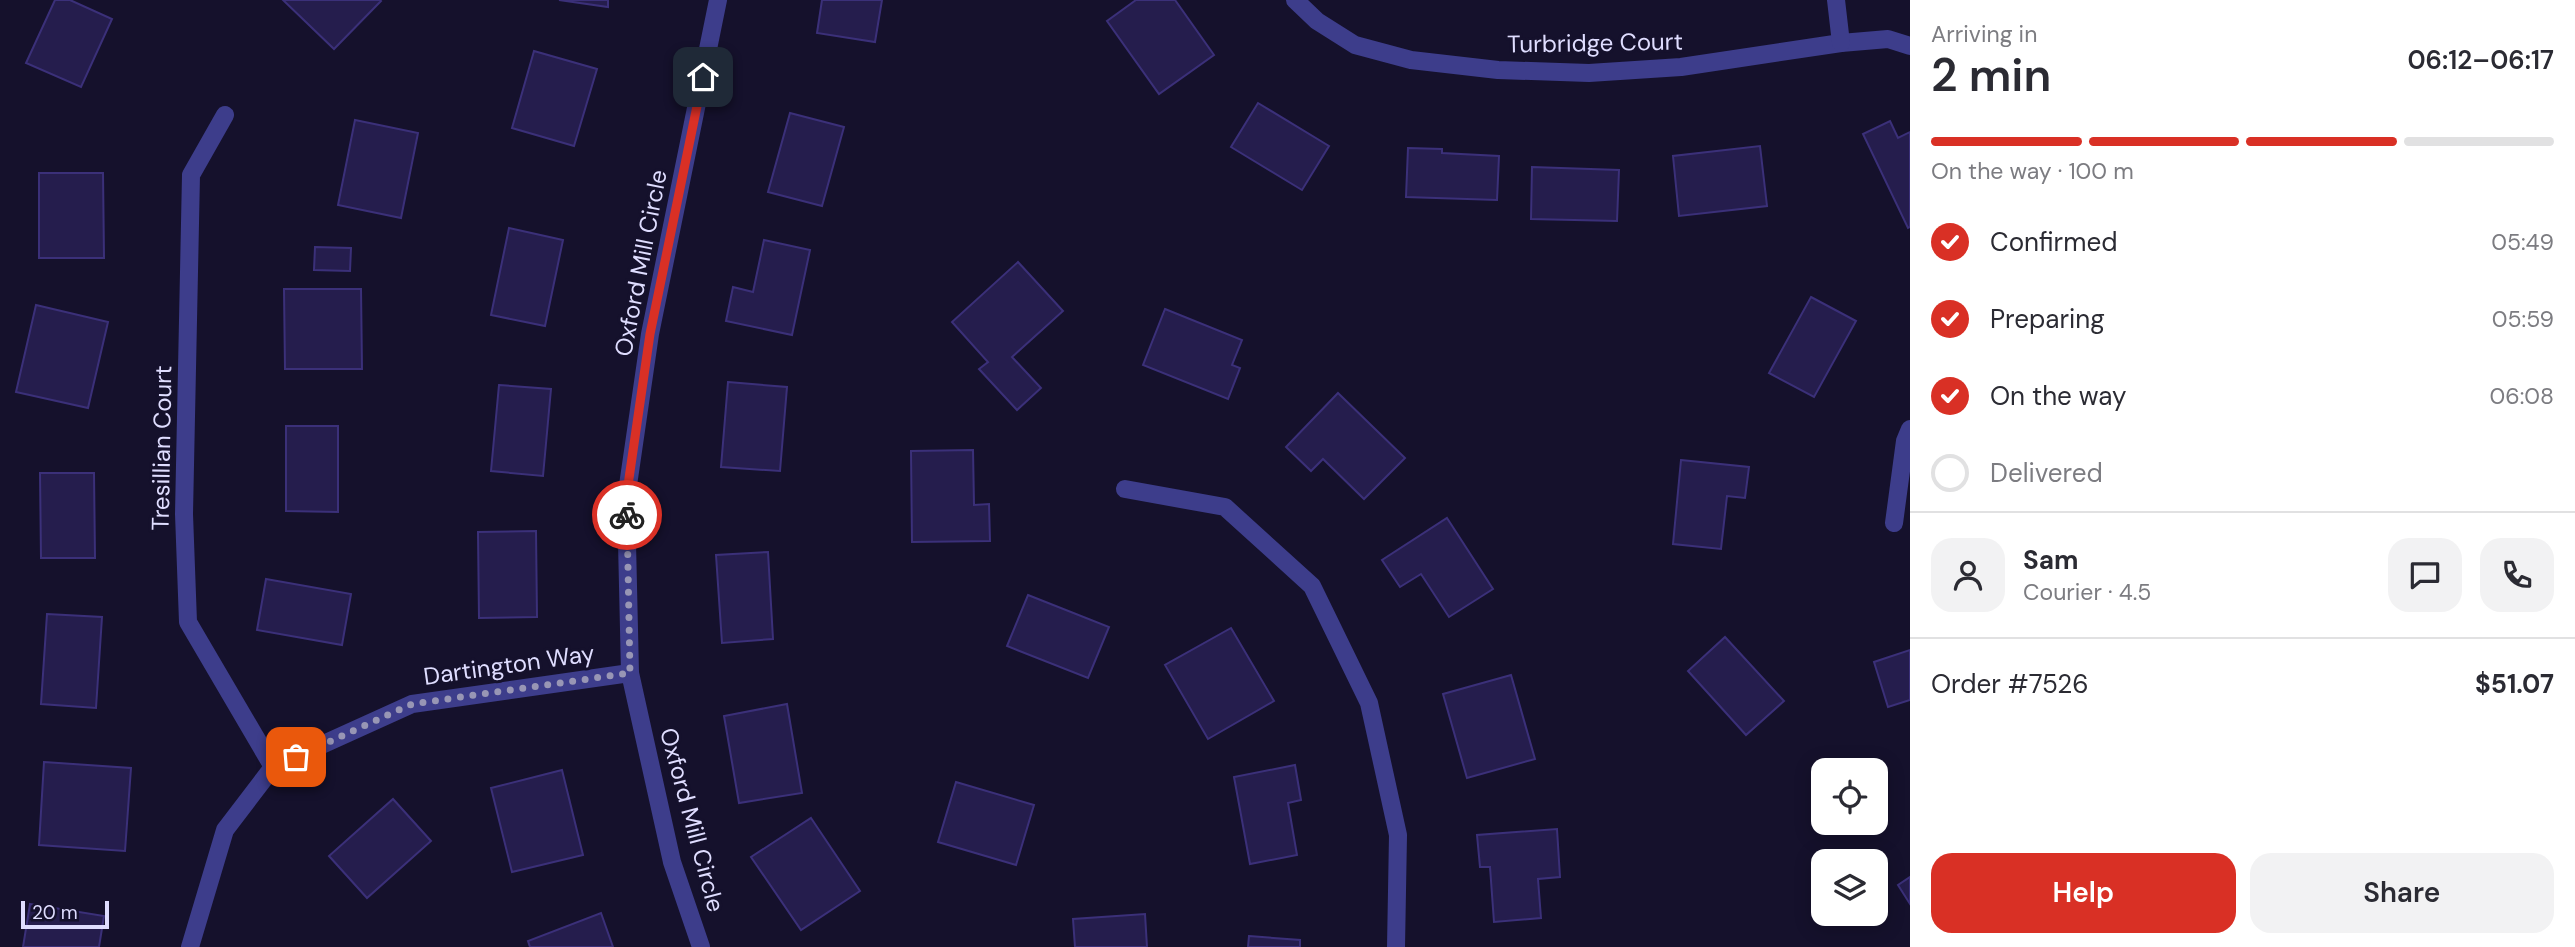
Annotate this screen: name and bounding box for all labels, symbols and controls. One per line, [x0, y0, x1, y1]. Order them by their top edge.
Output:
text: Arriving in [1931, 19, 2037, 49]
street label: Turbridge Court [1507, 25, 1683, 60]
text: 06:12–06:17 [2407, 43, 2554, 77]
text: 2 min [1931, 45, 2051, 105]
pin [673, 47, 733, 107]
icon: home [684, 58, 722, 96]
text: On the way · 100 m [1931, 156, 2134, 186]
street label: Oxford Mill Circle [607, 167, 674, 359]
icon: check [1931, 223, 1969, 261]
text: Confirmed [1990, 225, 2117, 259]
text: 05:49 [2491, 227, 2554, 257]
icon: check [1931, 300, 1969, 338]
text: Preparing [1990, 302, 2105, 336]
text: 05:59 [2492, 304, 2554, 334]
street label: Tresillian Court [145, 365, 178, 531]
icon: check [1931, 377, 1969, 415]
text: On the way [1990, 379, 2126, 413]
text: 06:08 [2489, 381, 2554, 411]
text: Delivered [1990, 456, 2103, 490]
courier [592, 480, 662, 550]
icon: bike [608, 496, 646, 534]
button: person [1931, 538, 2005, 612]
button: chat [2388, 538, 2462, 612]
button: phone [2480, 538, 2554, 612]
text: Sam [2023, 543, 2078, 577]
text: Courier · 4.5 [2023, 577, 2151, 607]
street label: Dartington Way [421, 637, 596, 692]
text: Order #7526 [1931, 667, 2089, 701]
text: $51.07 [2475, 667, 2554, 701]
street label: Oxford Mill Circle [653, 724, 732, 915]
pin [266, 727, 326, 787]
icon: bag [277, 738, 315, 776]
map controls [1811, 758, 1888, 926]
button: locate [1811, 758, 1888, 835]
button: layers [1811, 849, 1888, 926]
button: Help [1931, 853, 2236, 933]
button: Share [2250, 853, 2554, 933]
scale bar [21, 898, 108, 930]
text: 20 m [32, 900, 78, 925]

